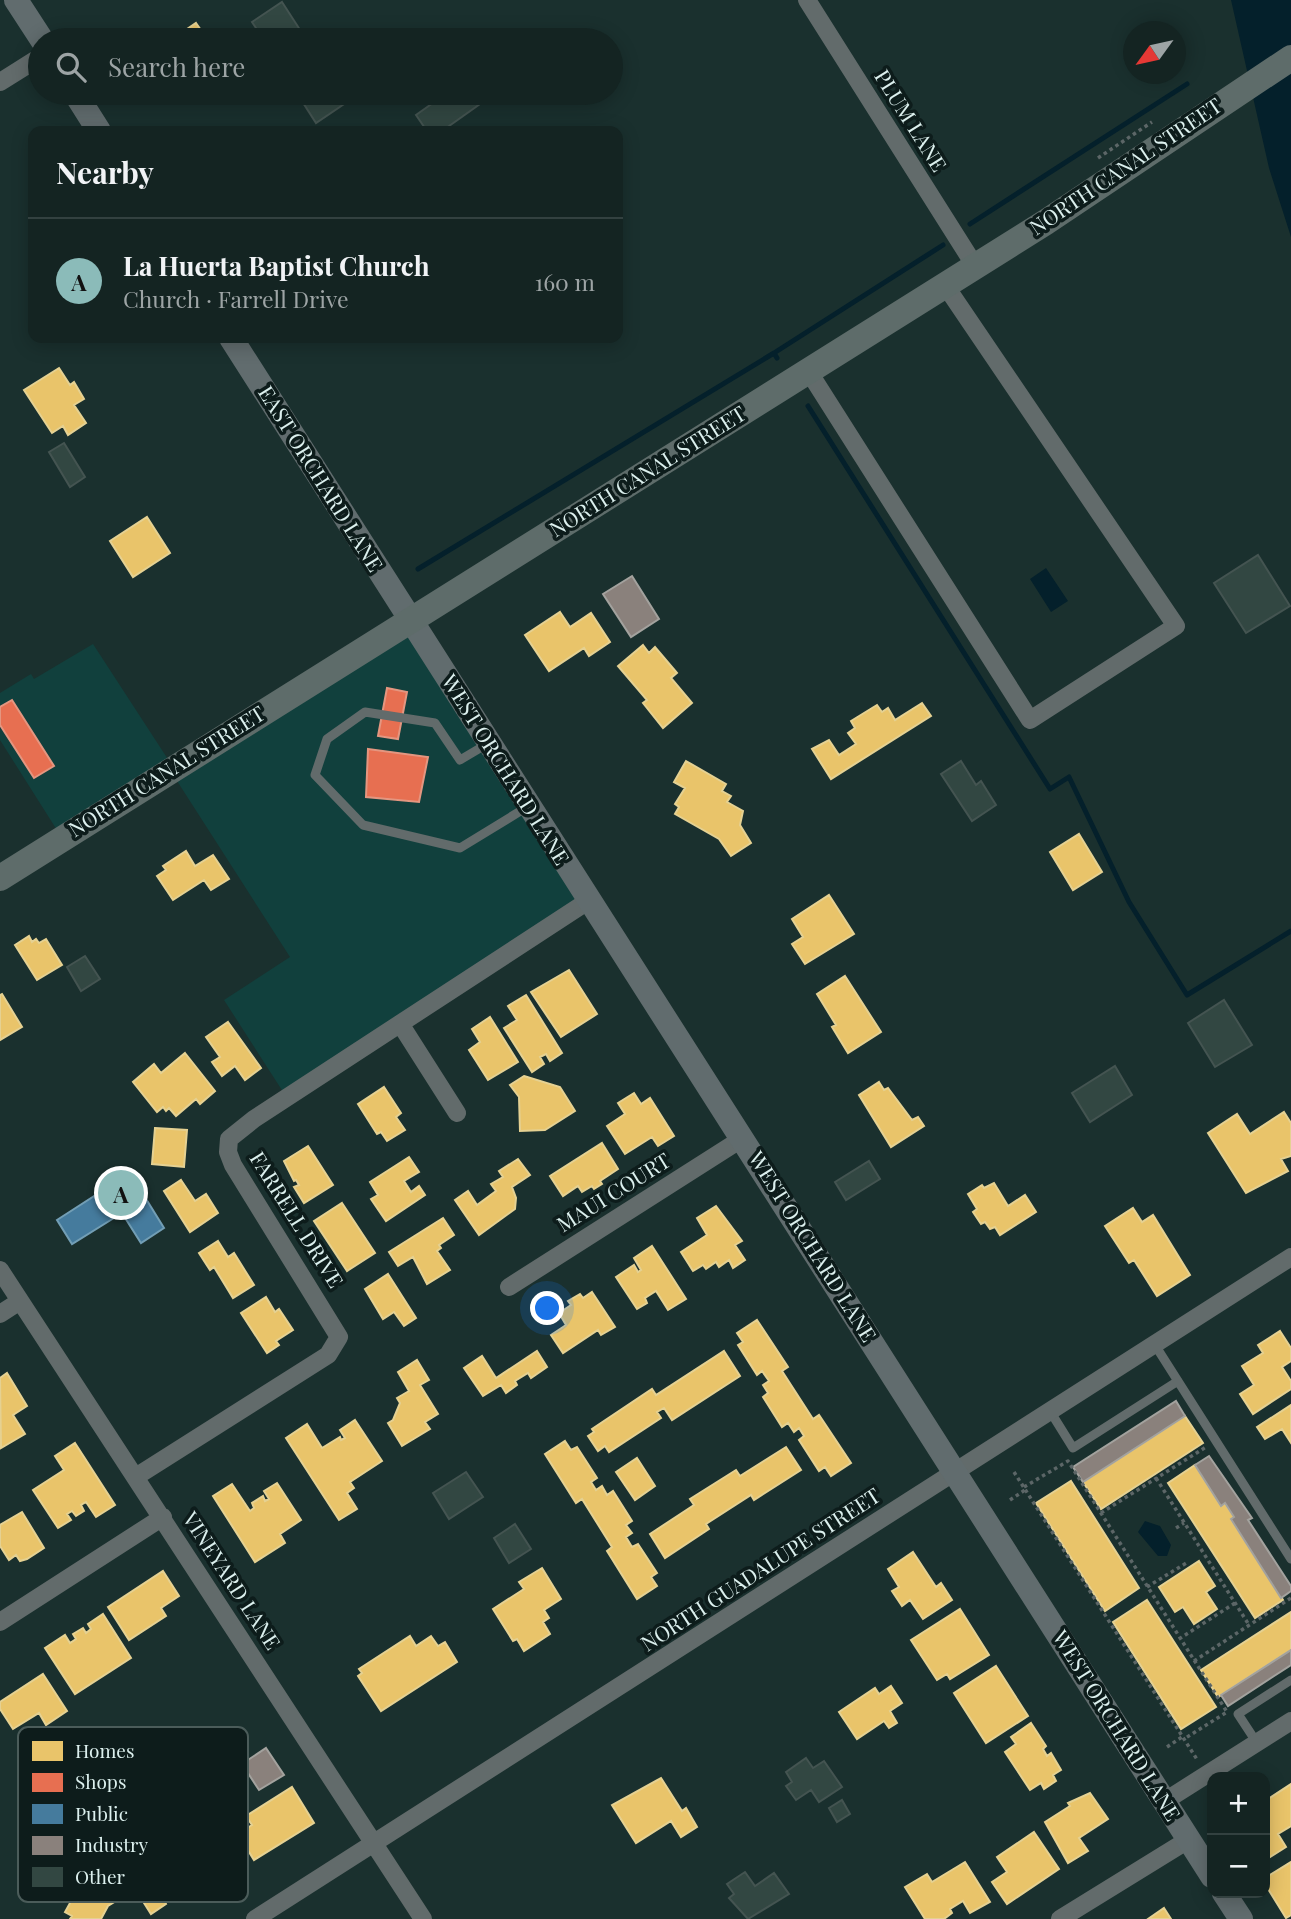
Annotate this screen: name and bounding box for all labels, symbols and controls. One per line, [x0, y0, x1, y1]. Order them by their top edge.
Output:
north arrow [1123, 21, 1186, 84]
search box [28, 28, 623, 105]
icon: search [52, 48, 90, 86]
text: Search here [108, 49, 245, 84]
street label: PLUM LANE [869, 64, 954, 176]
street label: NORTH CANAL STREET [1023, 90, 1227, 240]
text: Nearby [56, 152, 154, 192]
text: La Huerta Baptist Church [123, 248, 429, 283]
text: A [71, 266, 87, 297]
text: 160 m [535, 266, 595, 297]
text: Church · Farrell Drive [123, 283, 349, 314]
street label: EAST ORCHARD LANE [253, 380, 390, 576]
street label: NORTH CANAL STREET [543, 398, 750, 542]
street label: WEST ORCHARD LANE [436, 667, 577, 870]
street label: NORTH CANAL STREET [62, 698, 269, 842]
street label: WEST ORCHARD LANE [743, 1144, 884, 1347]
street label: MAUI COURT [551, 1145, 675, 1237]
street label: FARRELL DRIVE [245, 1146, 351, 1292]
pin: A [98, 1167, 144, 1219]
your location [530, 1291, 564, 1325]
street label: NORTH GUADALUPE STREET [635, 1480, 885, 1656]
street label: VINEYARD LANE [177, 1505, 288, 1654]
street label: WEST ORCHARD LANE [1047, 1623, 1188, 1826]
legend [18, 1727, 248, 1902]
text: Homes [75, 1737, 134, 1763]
text: Shops [75, 1768, 126, 1794]
map controls [1207, 1772, 1270, 1898]
button: + [1207, 1772, 1270, 1835]
text: Public [75, 1800, 128, 1826]
text: Industry [75, 1831, 149, 1857]
button: − [1207, 1835, 1270, 1898]
text: Other [75, 1863, 126, 1889]

